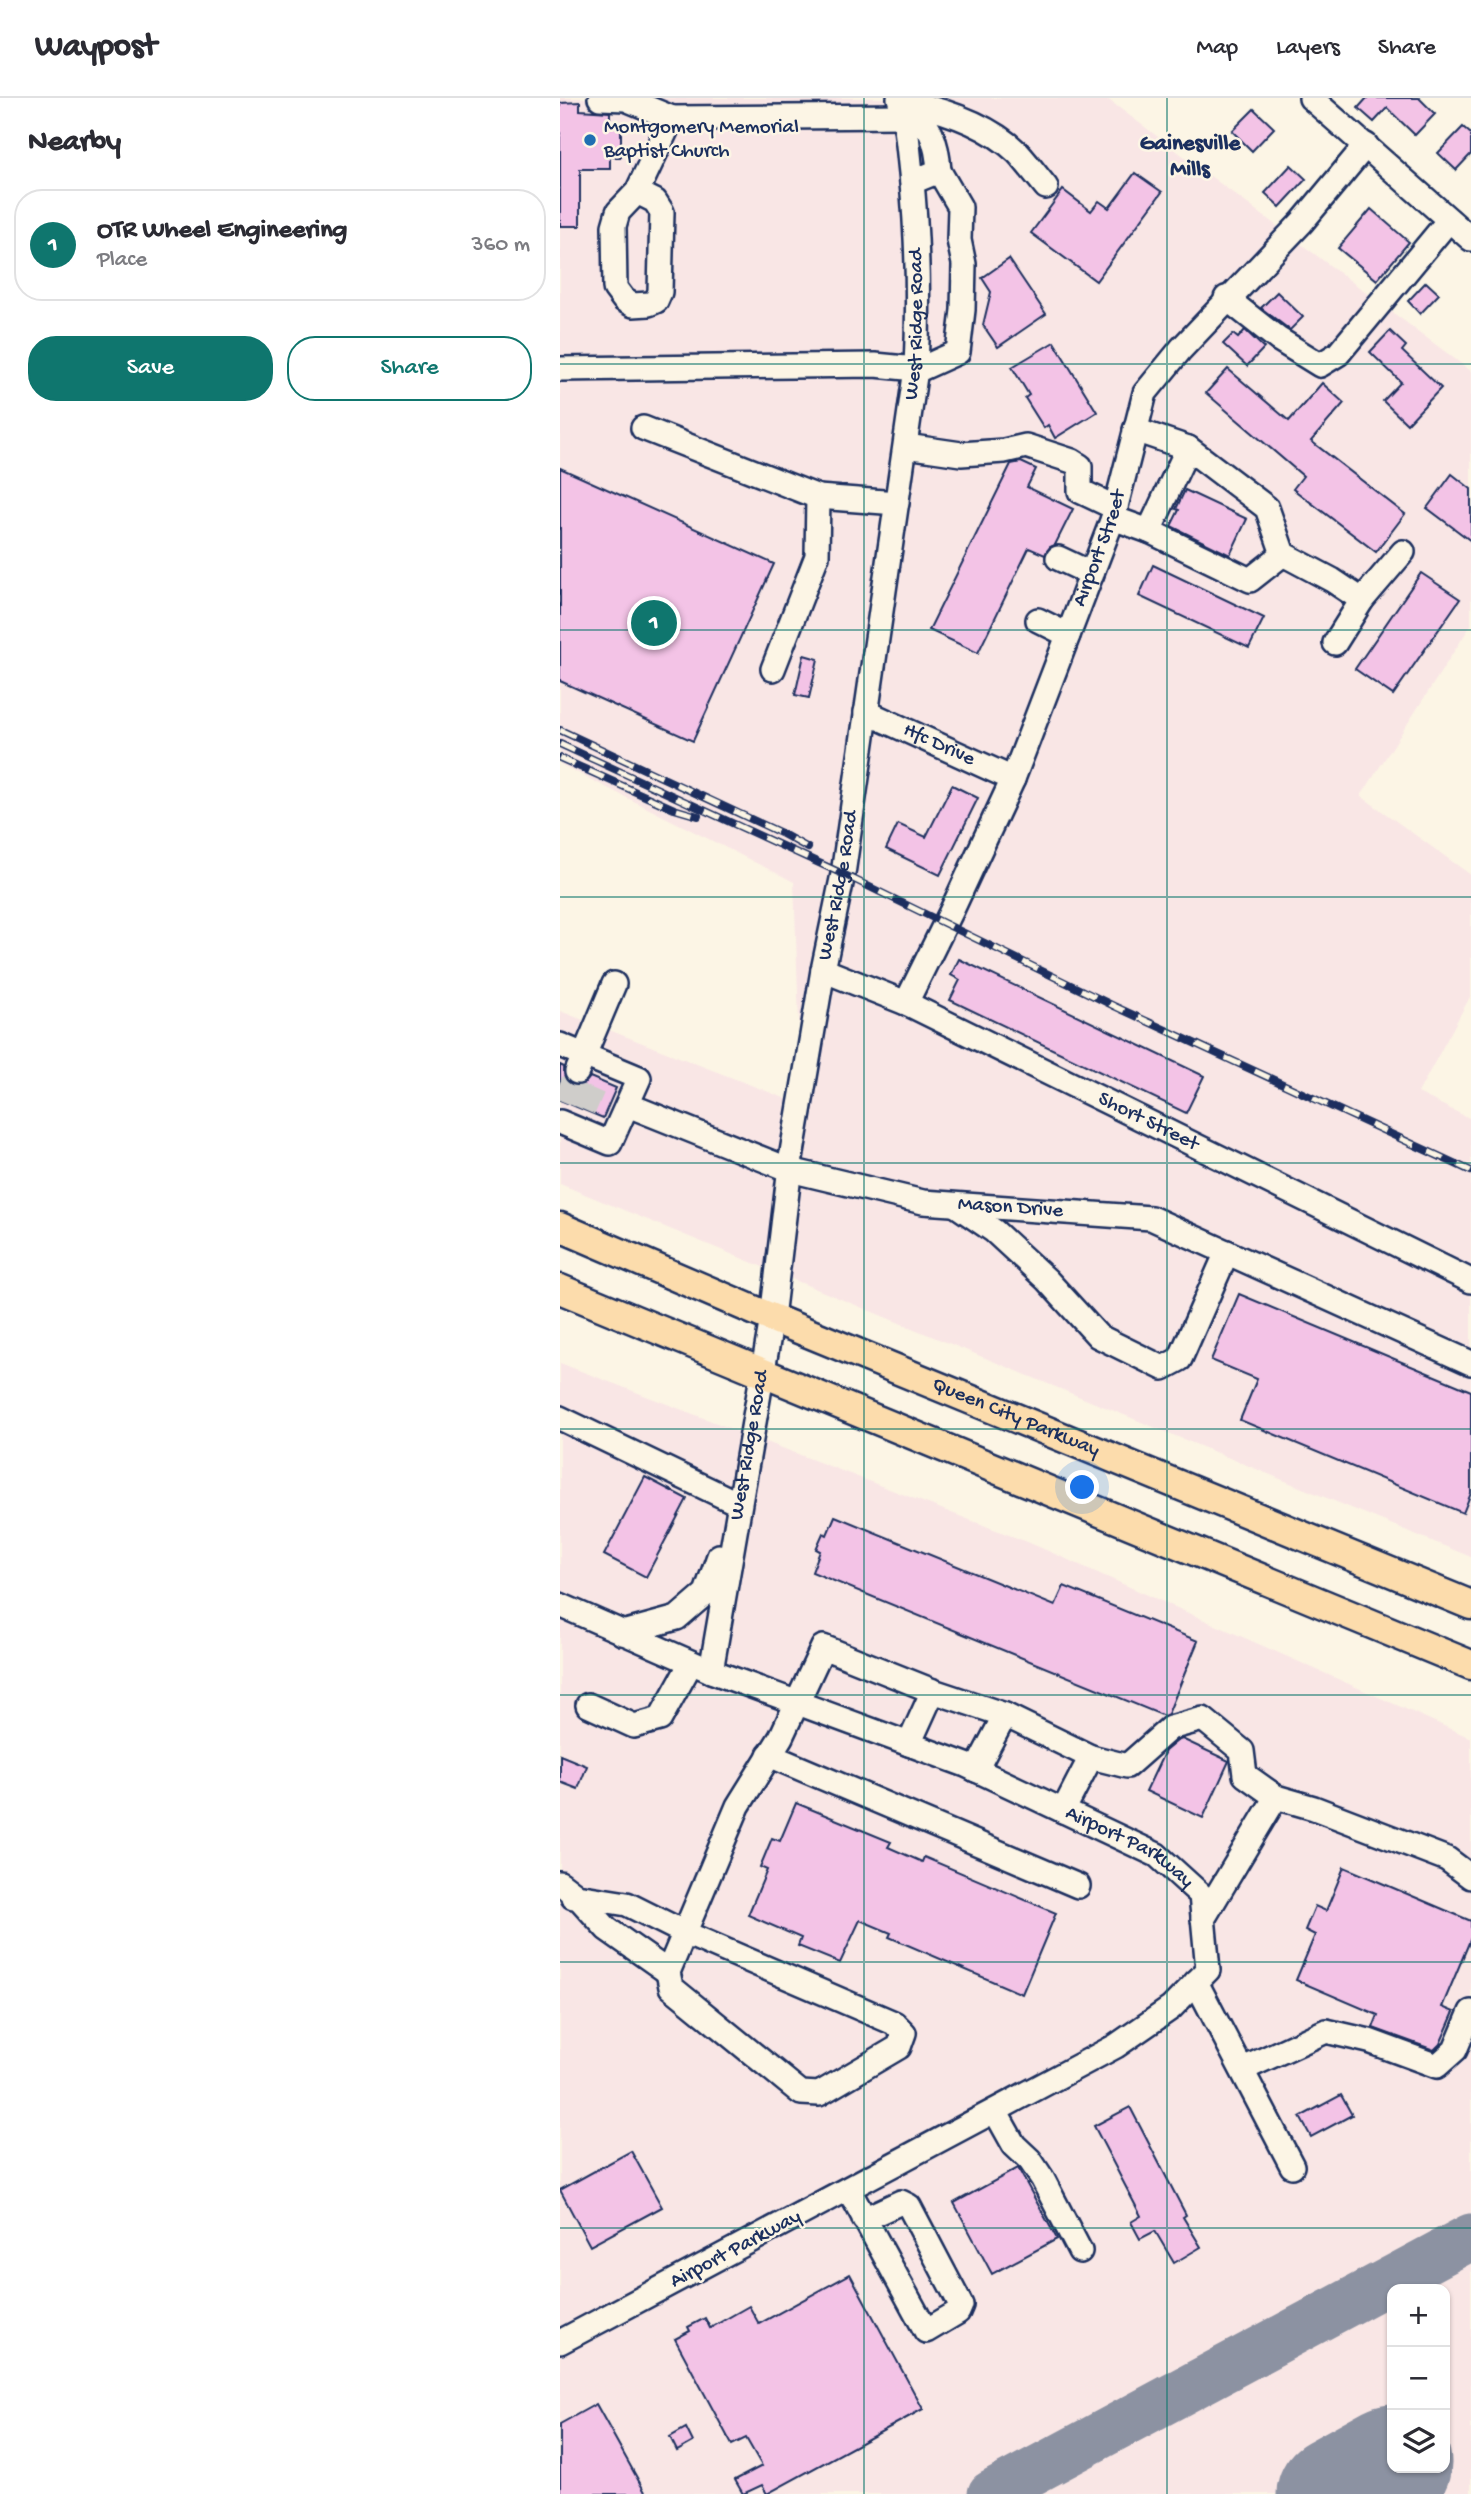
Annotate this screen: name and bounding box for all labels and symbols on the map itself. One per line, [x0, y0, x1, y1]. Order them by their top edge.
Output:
place label: Montgomery Memorial Baptist Church [603, 116, 799, 165]
district label: Gainesville Mills [1140, 131, 1241, 184]
marker: Montgomery Memorial Baptist Church [582, 132, 598, 148]
street label: West Ridge Road [899, 247, 930, 402]
street label: Airport Street [1068, 485, 1133, 610]
pin: 1 [631, 597, 677, 649]
street label: Hfc Drive [899, 718, 980, 773]
street label: West Ridge Road [813, 808, 865, 963]
street label: Short Street [1094, 1087, 1205, 1158]
street label: Mason Drive [957, 1192, 1065, 1224]
street label: West Ridge Road [725, 1367, 776, 1522]
street label: Queen City Parkway [928, 1372, 1103, 1464]
your location [1065, 1470, 1099, 1504]
street label: Airport Parkway [1061, 1801, 1199, 1894]
street label: Airport Parkway [666, 2205, 806, 2295]

